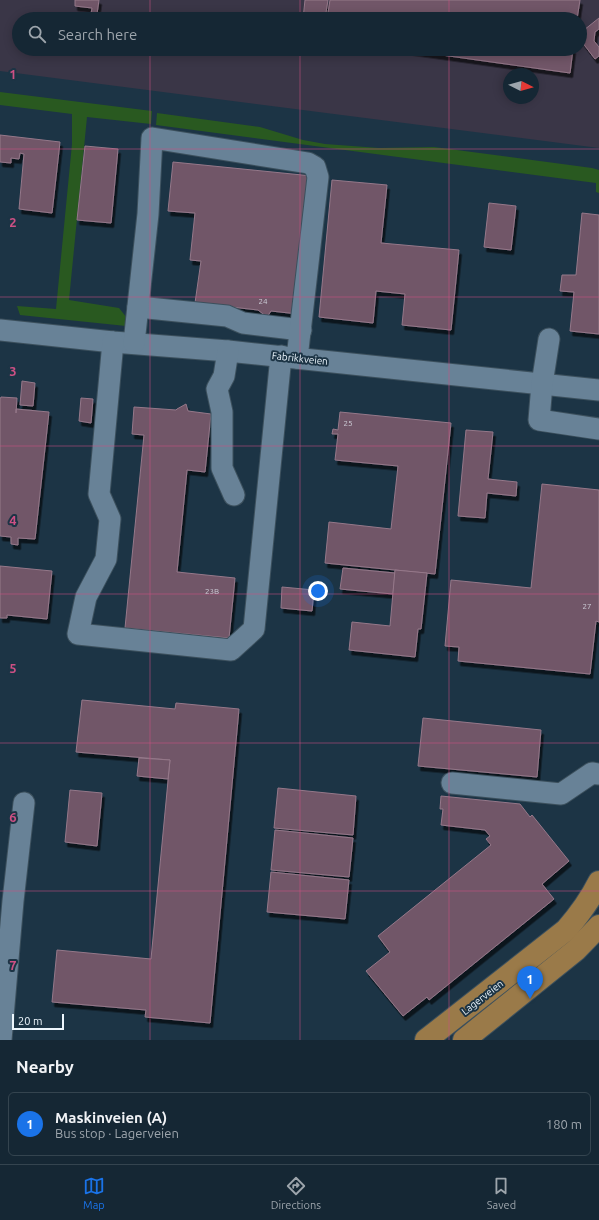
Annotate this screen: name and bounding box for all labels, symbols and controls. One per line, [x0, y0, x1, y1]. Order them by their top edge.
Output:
search box [12, 12, 587, 56]
icon: search [26, 23, 48, 45]
text: Search here [58, 26, 137, 43]
text: 1 [9, 67, 17, 81]
north arrow [503, 68, 539, 104]
text: 2 [9, 215, 17, 229]
house number: 24 [258, 297, 268, 306]
street label: Fabrikkveien [271, 350, 328, 367]
text: 3 [9, 364, 17, 378]
house number: 25 [343, 419, 353, 428]
text: 4 [9, 513, 17, 527]
your location [308, 581, 328, 601]
house number: 23B [205, 587, 219, 596]
house number: 27 [582, 602, 592, 611]
text: 5 [9, 661, 17, 675]
text: 6 [9, 810, 17, 824]
text: 7 [9, 958, 17, 972]
pin: 1 [517, 966, 543, 999]
street label: Lagerveien [459, 978, 505, 1017]
scale bar [12, 1012, 64, 1031]
text: 20 m [18, 1015, 42, 1027]
text: Nearby [16, 1057, 74, 1076]
text: Maskinveien (A) [55, 1109, 167, 1126]
text: 1 [26, 1117, 34, 1131]
text: 180 m [546, 1117, 582, 1131]
text: Bus stop · Lagerveien [55, 1126, 179, 1140]
tab: Map [83, 1175, 105, 1211]
tab: Directions [271, 1175, 321, 1211]
tab: Saved [487, 1175, 516, 1211]

